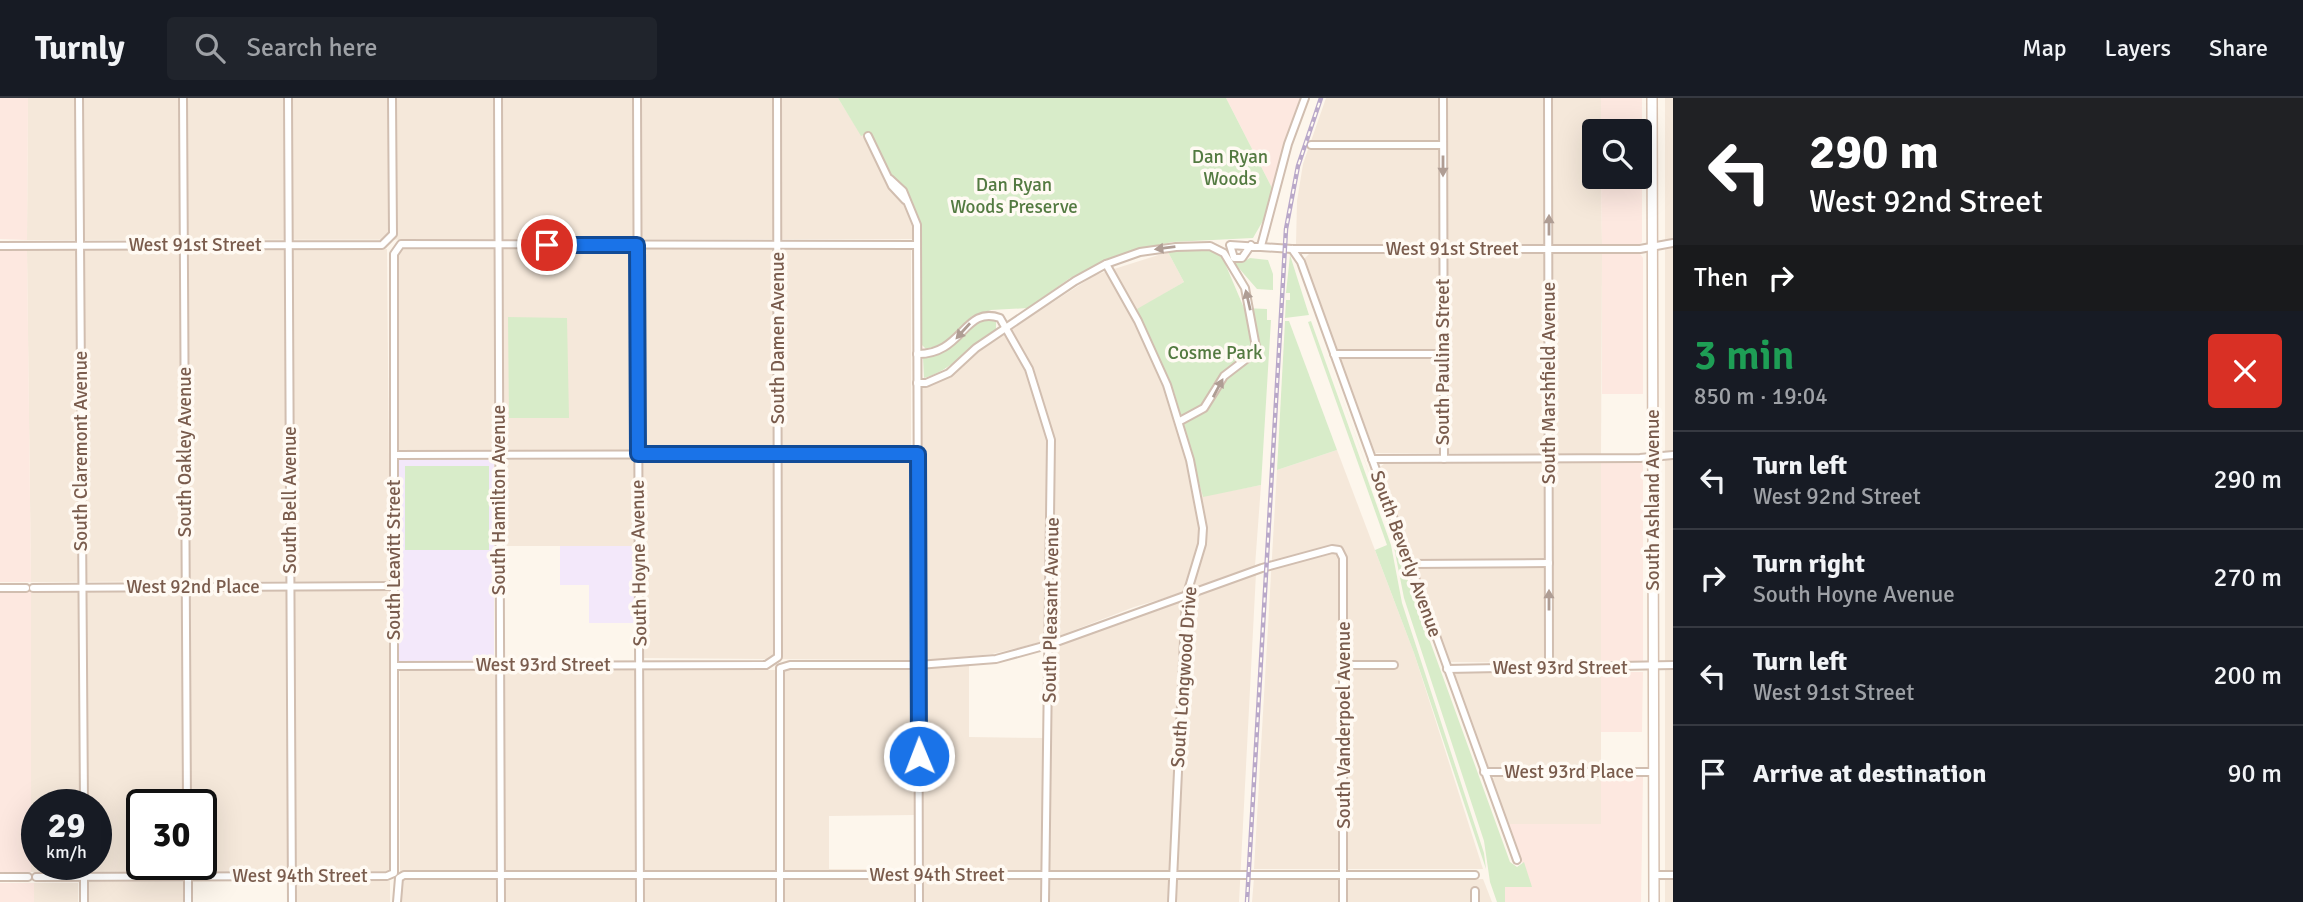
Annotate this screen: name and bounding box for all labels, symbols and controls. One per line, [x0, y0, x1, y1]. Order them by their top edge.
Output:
search box [167, 17, 657, 80]
text: Turnly [35, 28, 125, 69]
icon: search [191, 29, 229, 67]
text: Search here [247, 32, 378, 64]
text: Map [2022, 33, 2067, 63]
text: Layers [2105, 33, 2171, 63]
text: Share [2209, 33, 2268, 63]
map controls [1582, 119, 1652, 189]
button: search [1582, 119, 1652, 189]
text: 290 m [1809, 122, 1939, 182]
icon: left [1694, 126, 1785, 217]
park label: Dan Ryan Woods [1192, 145, 1268, 191]
one-way arrow [1437, 155, 1449, 177]
park label: Dan Ryan Woods Preserve [950, 173, 1078, 219]
text: West 92nd Street [1809, 182, 2043, 221]
one-way arrow [1543, 214, 1555, 236]
pin [517, 215, 577, 275]
icon: arrive [528, 226, 566, 264]
street label: West 91st Street [128, 233, 262, 257]
street label: West 91st Street [1385, 237, 1519, 261]
one-way arrow [1154, 243, 1176, 254]
street label: South Damen Avenue [766, 252, 790, 424]
icon: right [1762, 259, 1800, 297]
text: Then [1694, 262, 1748, 294]
street label: South Paulina Street [1431, 278, 1455, 445]
street label: South Marshfield Avenue [1537, 282, 1561, 484]
one-way arrow [1242, 289, 1253, 311]
one-way arrow [955, 322, 971, 340]
text: 3 min [1694, 330, 1795, 381]
button: close [2208, 334, 2282, 408]
park label: Cosme Park [1168, 341, 1263, 365]
street label: South Claremont Avenue [69, 351, 93, 551]
street label: South Oakley Avenue [173, 367, 197, 537]
one-way arrow [1212, 378, 1223, 398]
text: 850 m · 19:04 [1694, 382, 1828, 411]
street label: South Hamilton Avenue [487, 405, 511, 595]
street label: South Ashland Avenue [1641, 409, 1665, 591]
street label: South Bell Avenue [278, 426, 302, 574]
text: Turn left [1753, 450, 1847, 482]
icon: left [1694, 461, 1732, 499]
text: 290 m [2213, 464, 2282, 496]
street label: South Beverly Avenue [1365, 467, 1447, 641]
street label: South Leavitt Street [382, 479, 406, 640]
street label: South Hoyne Avenue [626, 479, 652, 647]
text: West 92nd Street [1753, 482, 1921, 511]
street label: South Pleasant Avenue [1037, 517, 1065, 703]
text: Turn right [1753, 548, 1865, 580]
icon: right [1694, 559, 1732, 597]
text: 270 m [2213, 562, 2282, 594]
street label: West 92nd Place [126, 575, 260, 599]
text: South Hoyne Avenue [1753, 580, 1955, 609]
street label: South Longwood Drive [1166, 586, 1202, 768]
one-way arrow [1543, 589, 1555, 611]
street label: South Vanderpoel Avenue [1332, 621, 1356, 829]
text: Turn left [1753, 646, 1847, 678]
street label: West 93rd Street [475, 653, 611, 677]
street label: West 93rd Street [1492, 656, 1628, 680]
icon: left [1694, 657, 1732, 695]
text: 200 m [2213, 660, 2282, 692]
text: West 91st Street [1753, 678, 1914, 707]
position arrow [882, 719, 956, 793]
icon: arrive [1694, 755, 1732, 793]
text: Arrive at destination [1753, 758, 1986, 790]
text: 90 m [2227, 758, 2282, 790]
street label: West 93rd Place [1504, 760, 1634, 784]
speed limit sign: 30 [126, 789, 217, 880]
text: 29 [48, 804, 85, 847]
text: km/h [46, 841, 87, 863]
street label: West 94th Street [869, 863, 1005, 887]
street label: West 94th Street [232, 864, 368, 888]

